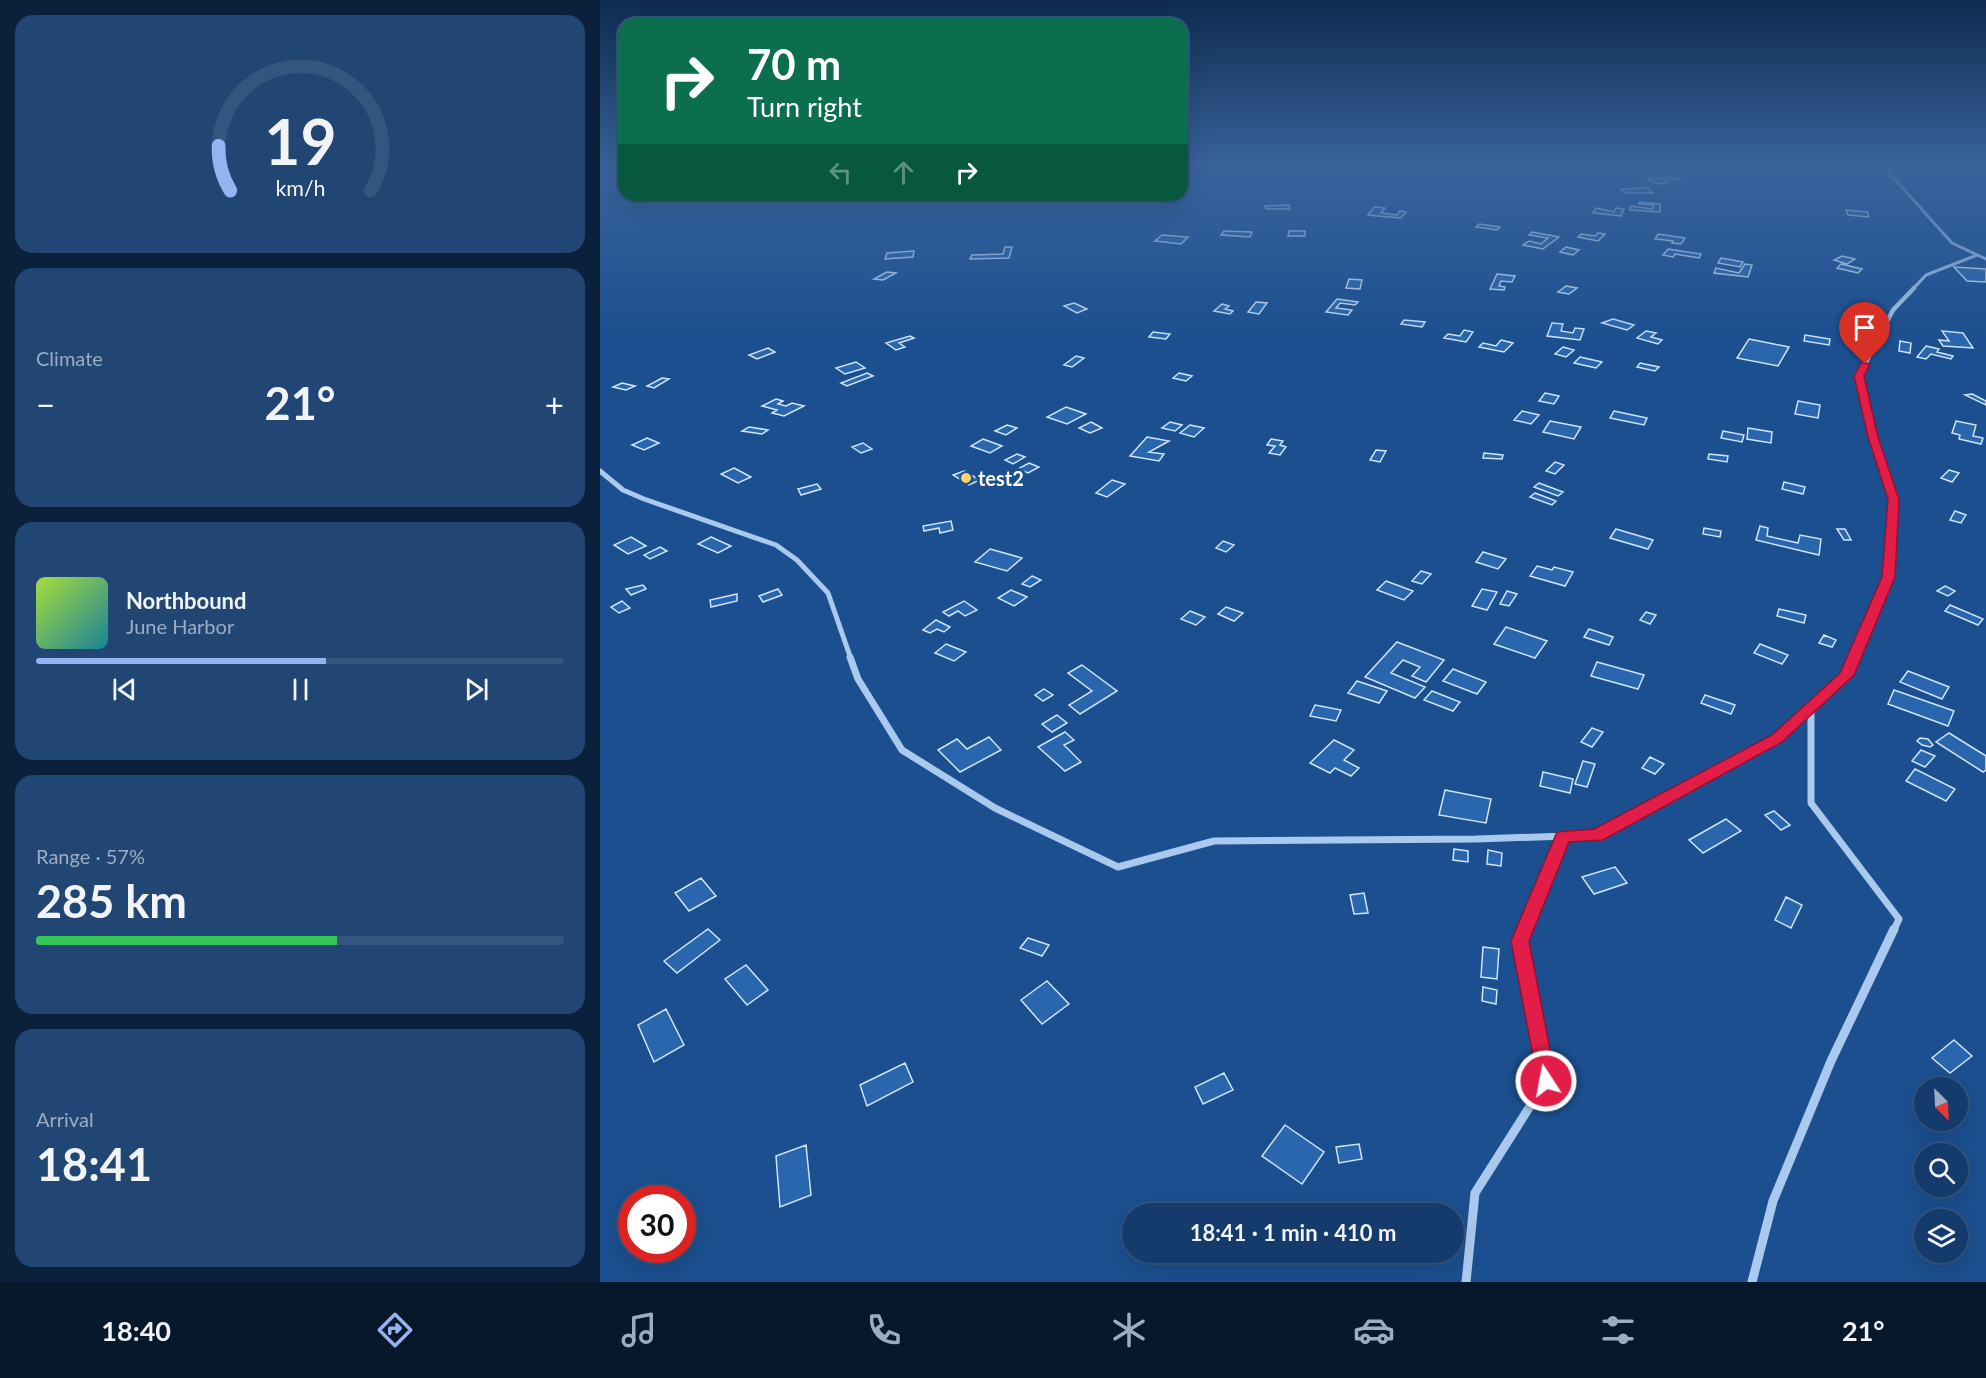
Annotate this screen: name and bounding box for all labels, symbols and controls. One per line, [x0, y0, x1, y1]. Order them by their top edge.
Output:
text: 70 m [747, 39, 841, 89]
icon: right [648, 42, 726, 120]
text: Turn right [747, 90, 862, 123]
text: 19 [264, 103, 336, 178]
icon: left [824, 156, 857, 189]
icon: ahead [887, 156, 920, 189]
icon: right [950, 156, 983, 189]
text: km/h [275, 176, 325, 202]
pin [1839, 302, 1890, 364]
icon: arrive [1848, 311, 1881, 344]
text: Climate [36, 346, 103, 370]
text: 21° [265, 376, 335, 430]
text: − [36, 384, 55, 424]
text: + [545, 384, 564, 424]
place label: test2 [978, 466, 1024, 490]
marker: test2 [959, 471, 973, 485]
text: Northbound [126, 587, 246, 614]
text: June Harbor [126, 614, 234, 638]
icon: previous [108, 673, 141, 706]
icon: pause [284, 673, 317, 706]
icon: next [460, 673, 493, 706]
text: Range · 57% [36, 844, 145, 868]
text: 285 km [36, 874, 187, 928]
position arrow [1514, 1049, 1578, 1113]
north arrow [1914, 1077, 1968, 1131]
map controls [1914, 1077, 1968, 1263]
text: Arrival [36, 1107, 94, 1131]
text: 18:41 [36, 1137, 152, 1191]
button: search [1914, 1143, 1968, 1197]
speed limit sign: 30 [618, 1185, 696, 1263]
button: layers [1914, 1209, 1968, 1263]
text: 18:41 · 1 min · 410 m [1190, 1219, 1396, 1246]
icon: directions [374, 1309, 416, 1351]
icon: music [618, 1309, 660, 1351]
icon: phone [863, 1309, 905, 1351]
icon: climate [1108, 1309, 1150, 1351]
icon: car [1353, 1309, 1395, 1351]
icon: filters [1597, 1309, 1639, 1351]
text: 18:40 [101, 1314, 171, 1347]
text: 21° [1842, 1314, 1885, 1347]

